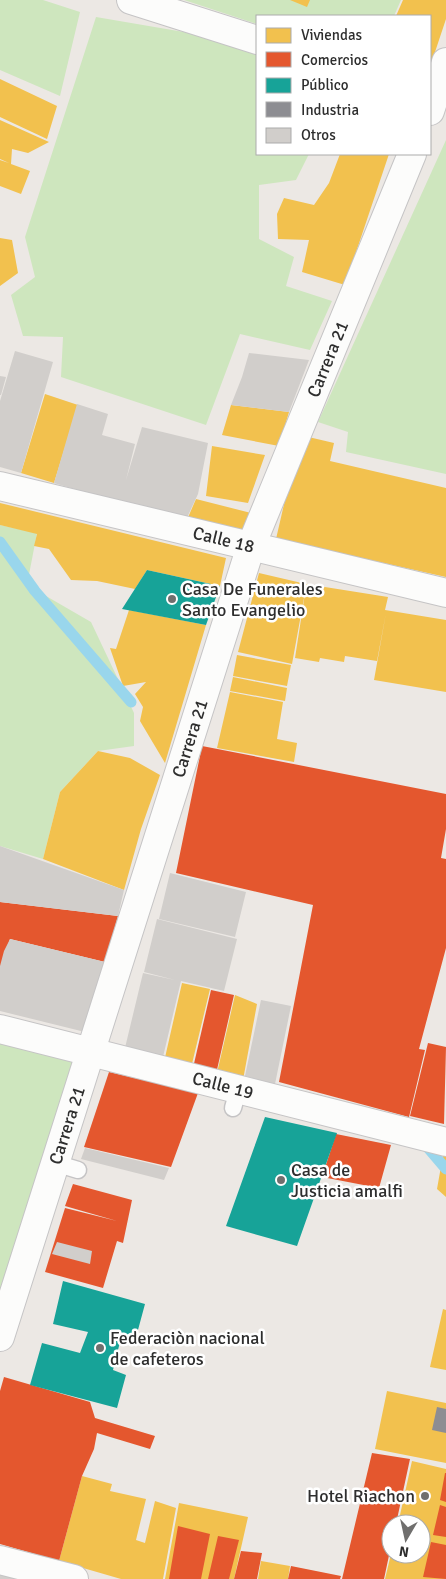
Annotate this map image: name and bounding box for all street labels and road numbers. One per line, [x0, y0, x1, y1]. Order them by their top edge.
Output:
street label: Carrera 21 [302, 317, 353, 401]
street label: Calle 18 [191, 522, 257, 558]
street label: Carrera 21 [167, 697, 213, 780]
street label: Calle 19 [190, 1067, 256, 1104]
street label: Carrera 21 [44, 1084, 90, 1167]

